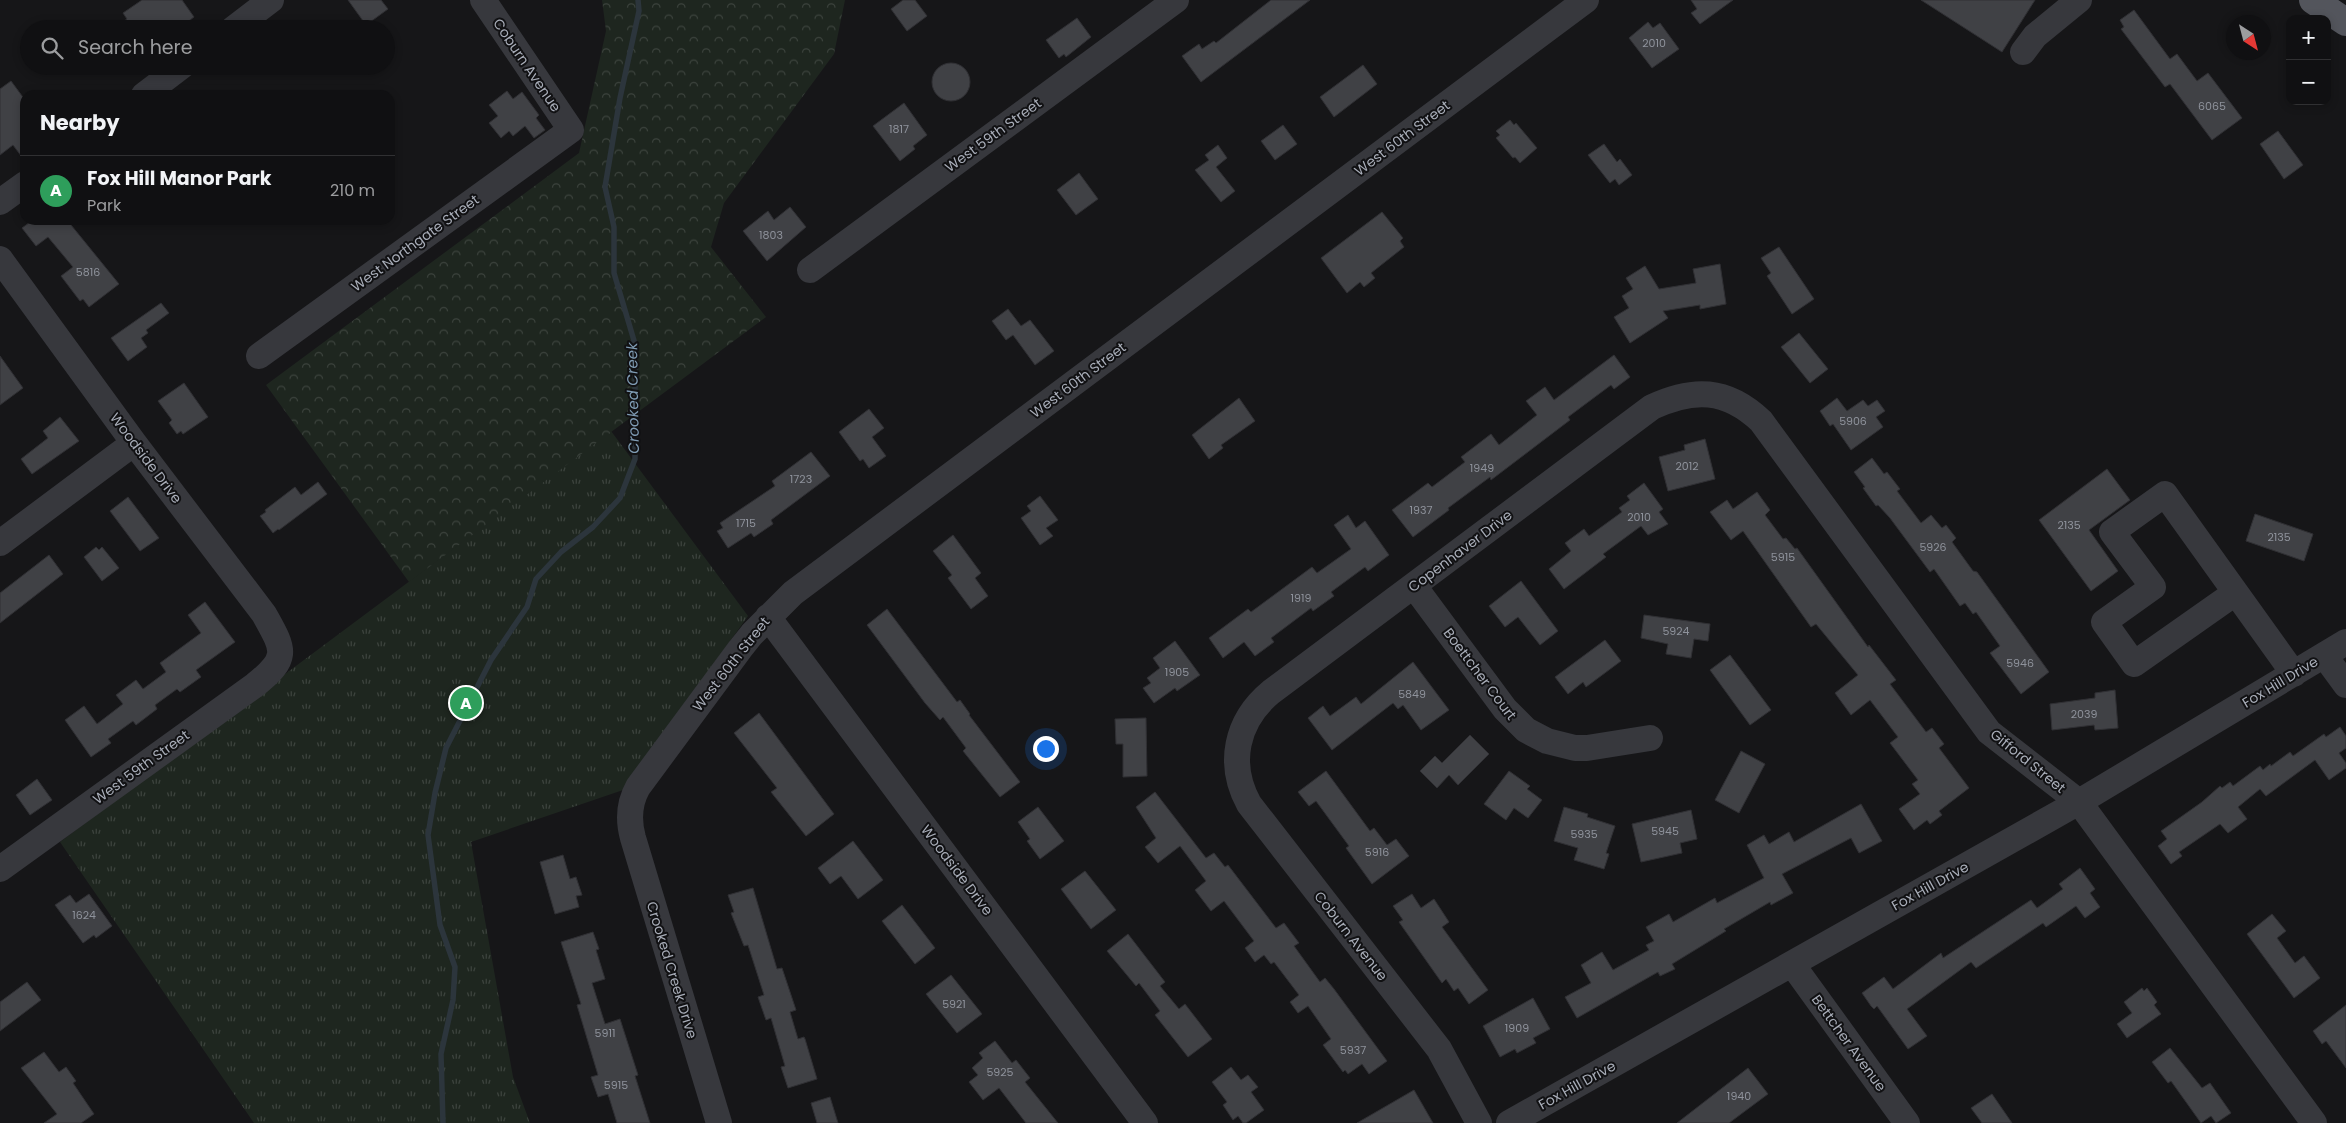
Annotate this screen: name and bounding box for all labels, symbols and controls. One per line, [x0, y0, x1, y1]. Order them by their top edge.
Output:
street label: Coburn Avenue [488, 14, 566, 116]
north arrow [2226, 15, 2271, 60]
map controls [2286, 15, 2331, 105]
button: + [2286, 15, 2331, 60]
search box [20, 20, 395, 75]
icon: search [38, 34, 66, 62]
text: Search here [78, 34, 192, 61]
house number: 2010 [1642, 35, 1666, 51]
button: − [2286, 60, 2331, 105]
street label: West 59th Street [941, 93, 1045, 177]
street label: West 60th Street [1350, 95, 1454, 181]
house number: 6065 [2198, 98, 2226, 114]
text: Nearby [40, 108, 120, 137]
house number: 1817 [889, 121, 909, 137]
text: Fox Hill Manor Park [87, 165, 271, 192]
text: A [50, 179, 62, 202]
text: 210 m [330, 179, 375, 202]
street label: West Northgate Street [347, 190, 483, 296]
text: Park [87, 194, 121, 217]
house number: 1803 [759, 227, 783, 243]
house number: 5816 [76, 264, 100, 280]
street label: West 60th Street [1026, 337, 1130, 423]
water label: Crooked Creek [621, 341, 644, 454]
street label: Woodside Drive [105, 409, 187, 508]
house number: 5906 [1839, 413, 1867, 429]
house number: 2012 [1675, 458, 1699, 474]
house number: 1949 [1470, 460, 1494, 476]
house number: 1723 [790, 471, 812, 487]
house number: 1937 [1410, 502, 1432, 518]
street label: Copenhaver Drive [1404, 505, 1517, 597]
house number: 2010 [1627, 509, 1651, 525]
house number: 1715 [736, 515, 756, 531]
house number: 2135 [2057, 517, 2081, 533]
house number: 2135 [2267, 529, 2291, 545]
house number: 5926 [1919, 539, 1947, 555]
house number: 5915 [1771, 549, 1795, 565]
house number: 1919 [1291, 590, 1312, 606]
street label: West 60th Street [688, 613, 774, 715]
house number: 5924 [1662, 623, 1690, 639]
street label: Boettcher Court [1439, 624, 1521, 724]
street label: Fox Hill Drive [2238, 651, 2322, 713]
house number: 5946 [2006, 655, 2034, 671]
house number: 1905 [1165, 664, 1189, 680]
pin: A [450, 684, 482, 722]
house number: 5849 [1398, 686, 1426, 702]
house number: 2039 [2071, 706, 2097, 722]
street label: Gifford Street [1986, 724, 2070, 798]
street label: West 59th Street [89, 725, 193, 809]
your location [1033, 736, 1059, 762]
street label: Woodside Drive [916, 821, 998, 920]
house number: 5945 [1651, 823, 1679, 839]
house number: 5935 [1570, 826, 1598, 842]
house number: 5916 [1365, 844, 1389, 860]
street label: Fox Hill Drive [1888, 856, 1972, 915]
street label: Coburn Avenue [1310, 887, 1393, 985]
street label: Crooked Creek Drive [642, 899, 702, 1041]
house number: 1624 [72, 907, 96, 923]
street label: Bettcher Avenue [1807, 991, 1891, 1096]
house number: 5921 [942, 996, 966, 1012]
house number: 1909 [1505, 1020, 1529, 1036]
house number: 5911 [595, 1025, 615, 1041]
house number: 5937 [1340, 1042, 1366, 1058]
street label: Fox Hill Drive [1535, 1055, 1619, 1114]
house number: 5925 [986, 1064, 1014, 1080]
house number: 5915 [604, 1077, 628, 1093]
house number: 1940 [1727, 1088, 1751, 1104]

